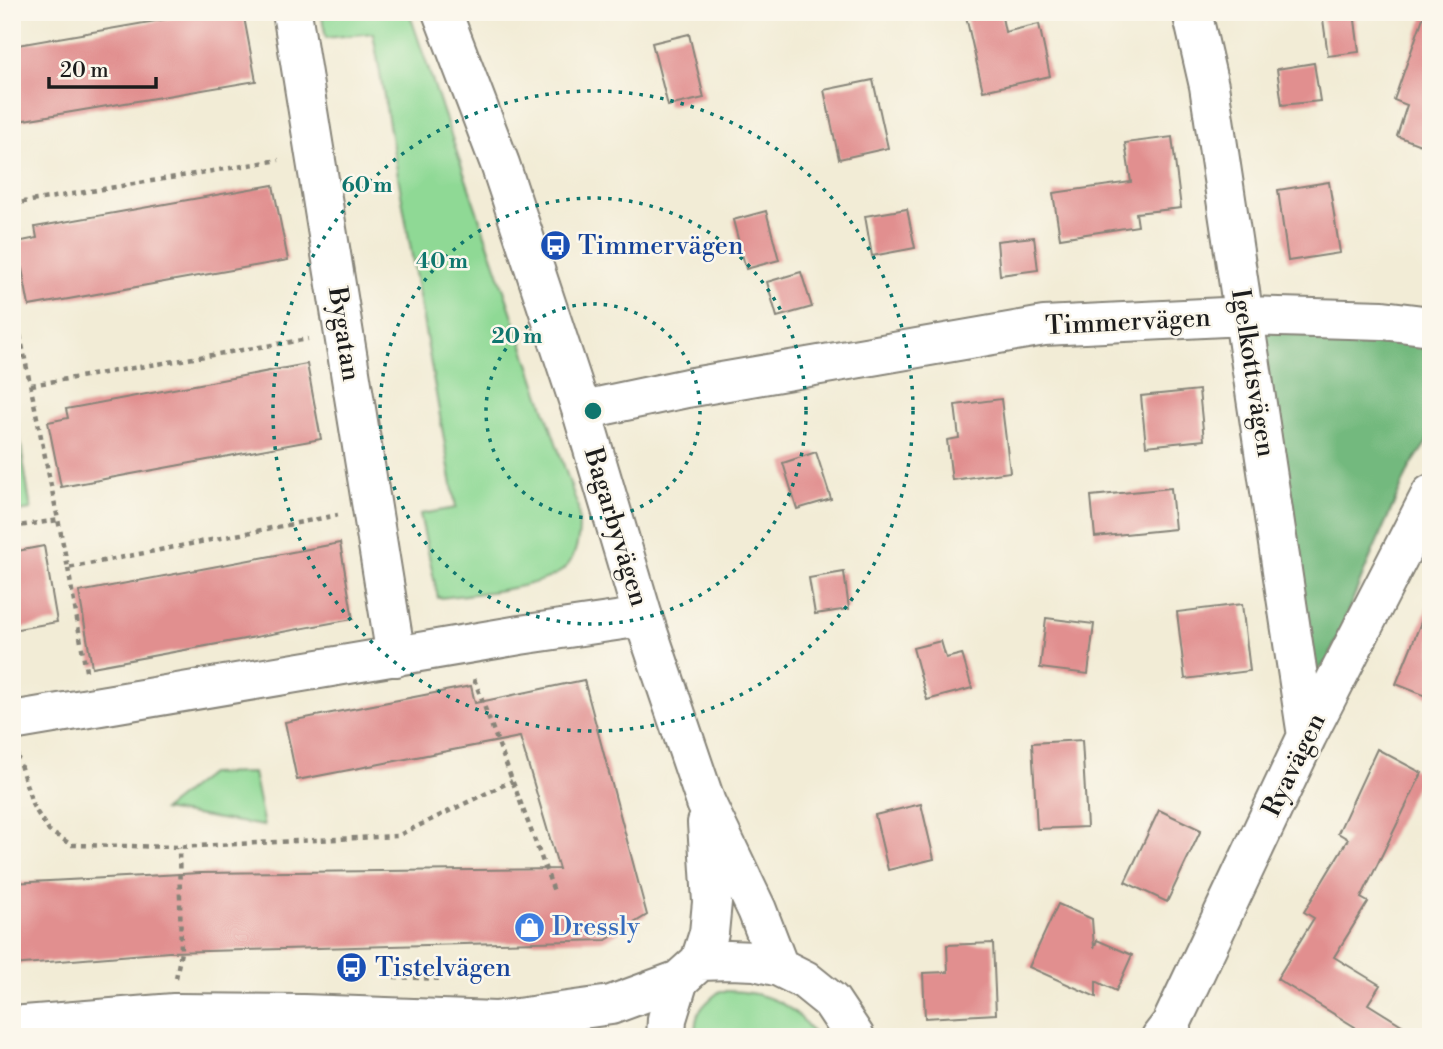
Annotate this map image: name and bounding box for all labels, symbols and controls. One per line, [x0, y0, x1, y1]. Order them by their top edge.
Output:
scale bar [49, 46, 156, 90]
text: 20 m [60, 58, 109, 84]
text: 60 m [342, 173, 392, 199]
bus stop icon: Timmervägen [538, 229, 572, 263]
place label: Timmervägen [578, 230, 743, 262]
text: 40 m [416, 249, 468, 275]
street label: Bygatan [321, 284, 367, 383]
street label: Igelkottsvägen [1224, 287, 1282, 459]
street label: Timmervägen [1045, 302, 1211, 342]
text: 20 m [492, 324, 542, 350]
centre of rings [581, 399, 605, 423]
street label: Bagarbyvägen [576, 443, 655, 610]
street label: Ryavägen [1255, 708, 1333, 822]
shop icon: Dressly [512, 910, 546, 944]
place label: Dressly [552, 911, 640, 943]
bus stop icon: Tistelvägen [335, 951, 369, 985]
place label: Tistelvägen [375, 952, 511, 984]

